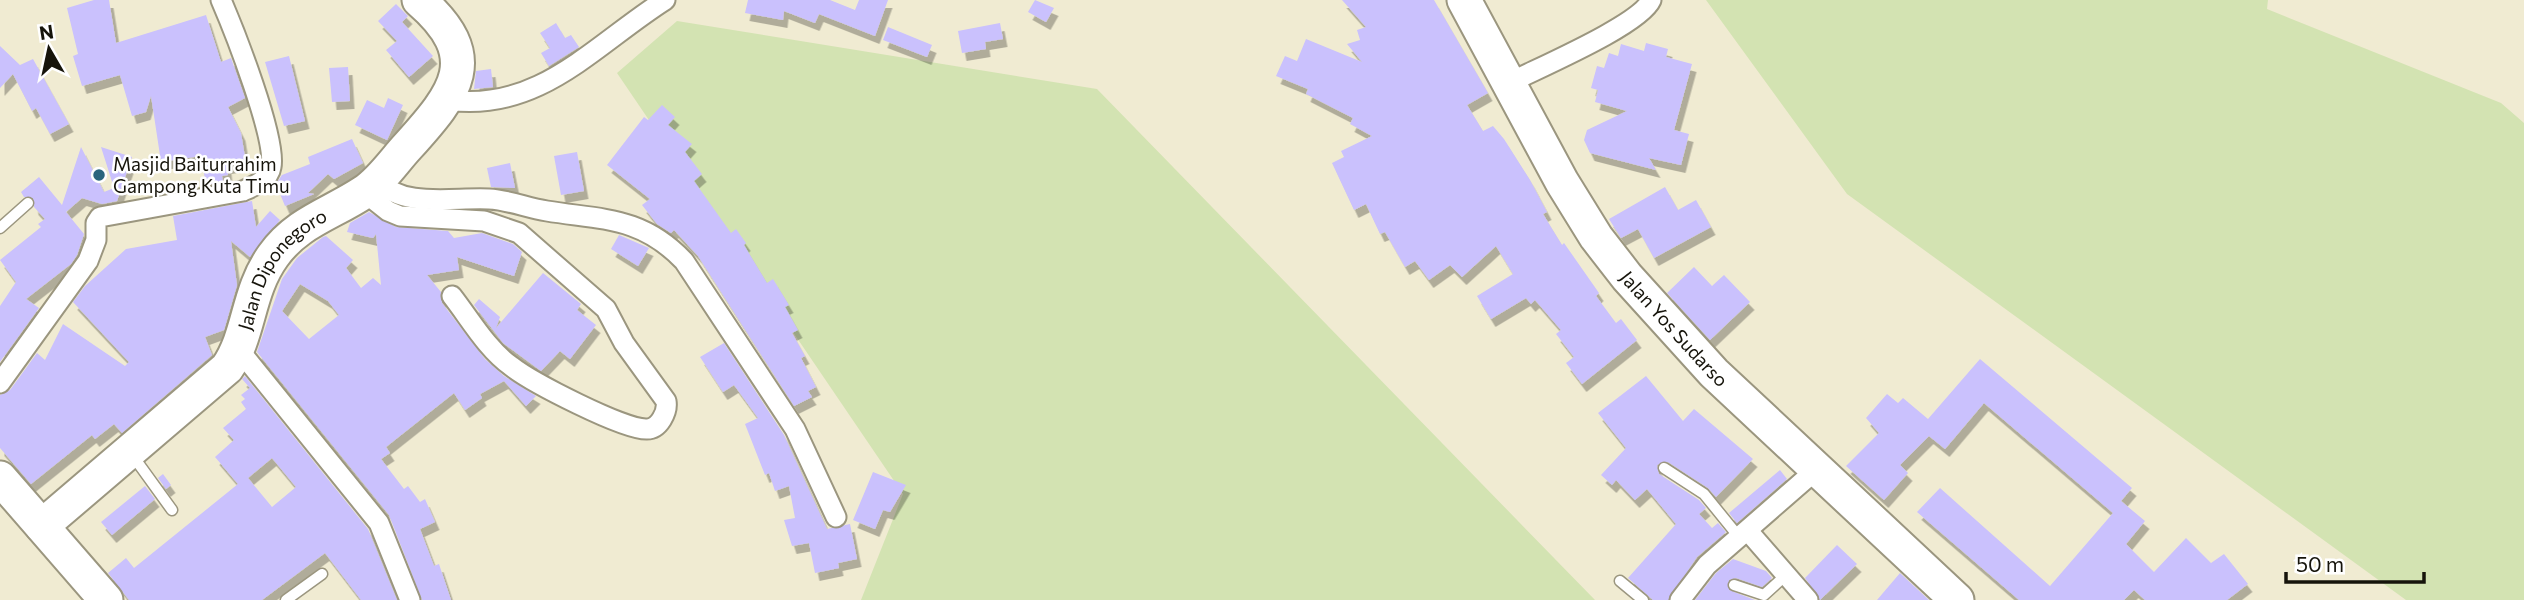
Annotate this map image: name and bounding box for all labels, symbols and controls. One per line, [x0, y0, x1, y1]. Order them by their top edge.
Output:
north arrow [14, 14, 84, 84]
text: N [37, 19, 55, 44]
place label: Masjid Baiturrahim Gampong Kuta Timu [113, 152, 290, 197]
marker: Masjid Baiturrahim Gampong Kuta Timu [91, 167, 107, 183]
street label: Jalan Diponegoro [233, 203, 330, 333]
street label: Jalan Yos Sudarso [1616, 266, 1733, 391]
scale bar [2286, 540, 2424, 584]
text: 50 m [2296, 551, 2344, 576]

